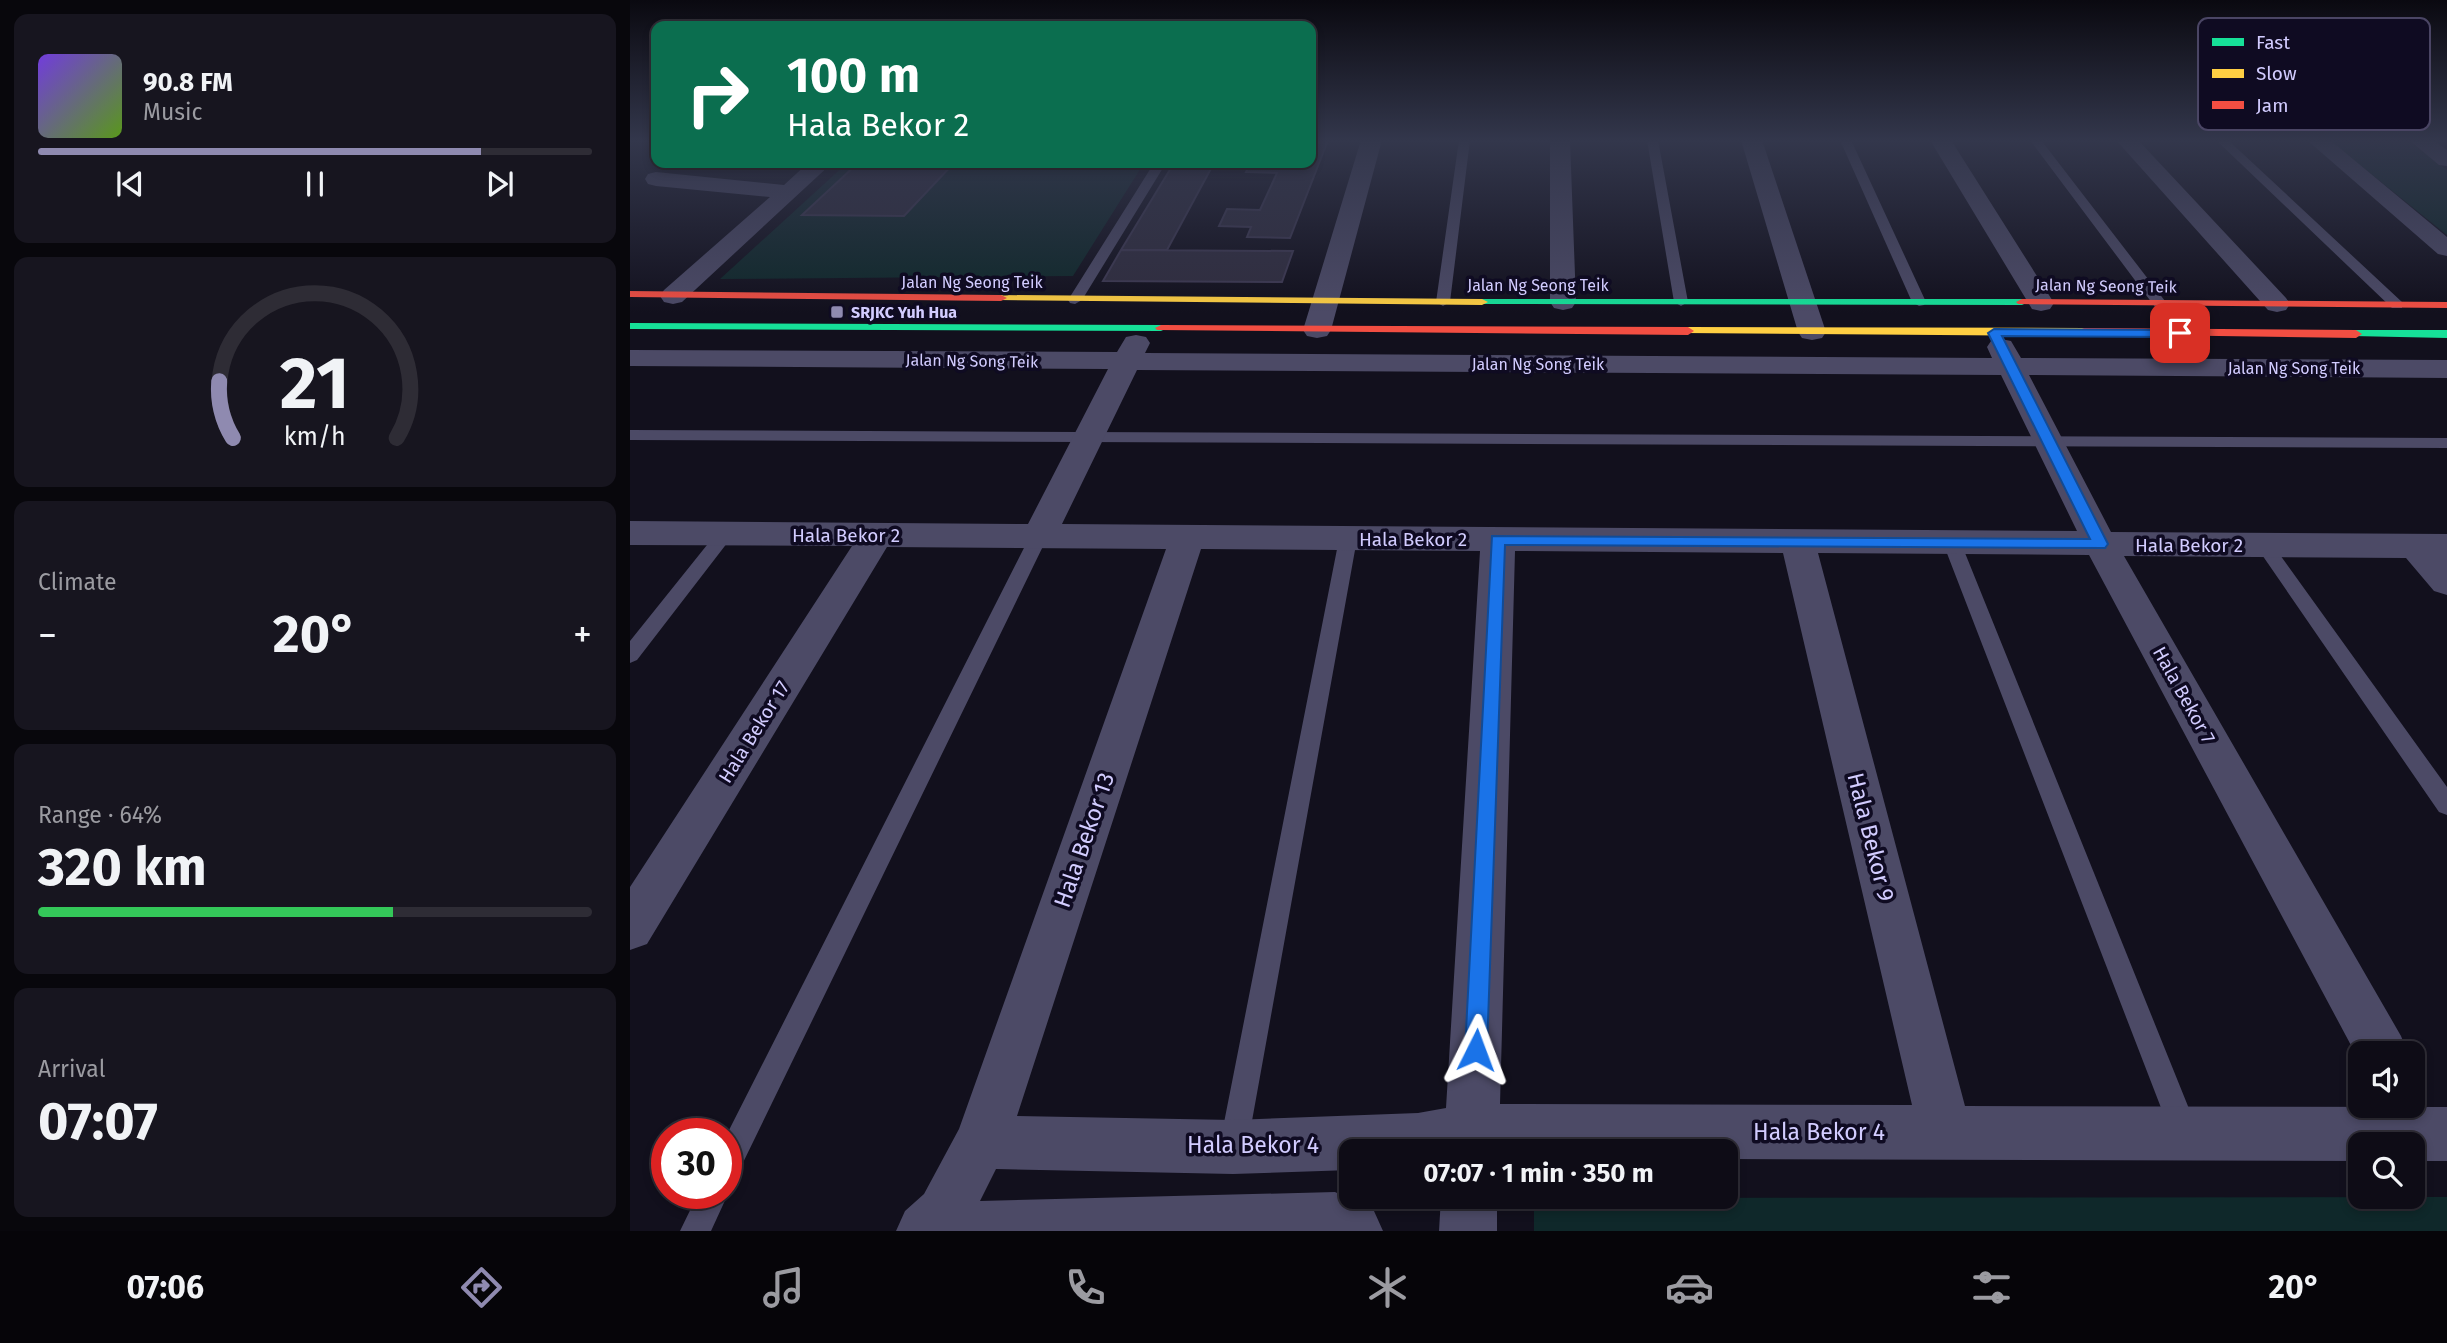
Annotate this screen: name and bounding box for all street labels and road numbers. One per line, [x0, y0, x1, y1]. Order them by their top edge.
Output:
street label: Jalan Ng Seong Teik [901, 273, 1043, 292]
street label: Jalan Ng Seong Teik [2035, 275, 2178, 297]
street label: Jalan Ng Seong Teik [1467, 276, 1609, 295]
street label: Jalan Ng Song Teik [906, 350, 1039, 372]
street label: Jalan Ng Song Teik [1472, 355, 1605, 374]
street label: Jalan Ng Song Teik [2228, 359, 2361, 378]
street label: Hala Bekor 2 [792, 524, 900, 547]
street label: Hala Bekor 2 [1359, 528, 1467, 551]
street label: Hala Bekor 2 [2135, 534, 2243, 557]
street label: Hala Bekor 7 [2148, 643, 2220, 747]
street label: Hala Bekor 17 [714, 677, 794, 787]
street label: Hala Bekor 13 [1048, 769, 1120, 911]
street label: Hala Bekor 9 [1841, 770, 1901, 904]
street label: Hala Bekor 4 [1753, 1118, 1885, 1146]
street label: Hala Bekor 4 [1187, 1131, 1319, 1159]

